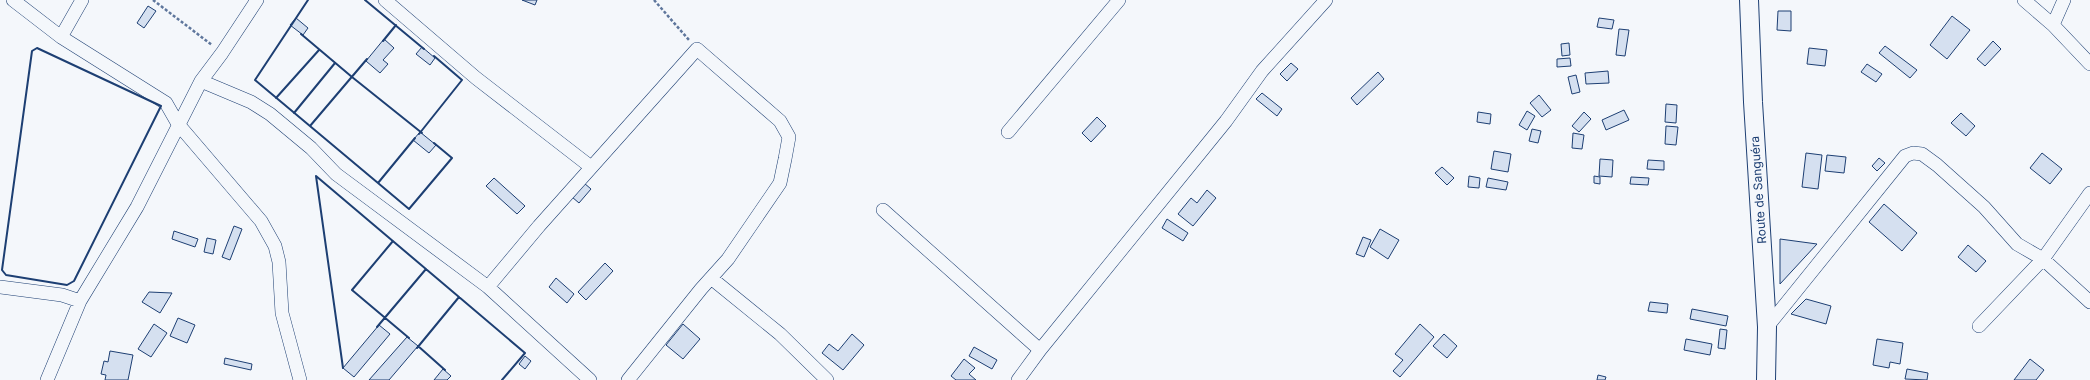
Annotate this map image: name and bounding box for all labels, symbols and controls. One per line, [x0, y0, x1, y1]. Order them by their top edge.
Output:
street label: Route de Sanguéra [1747, 136, 1769, 244]

